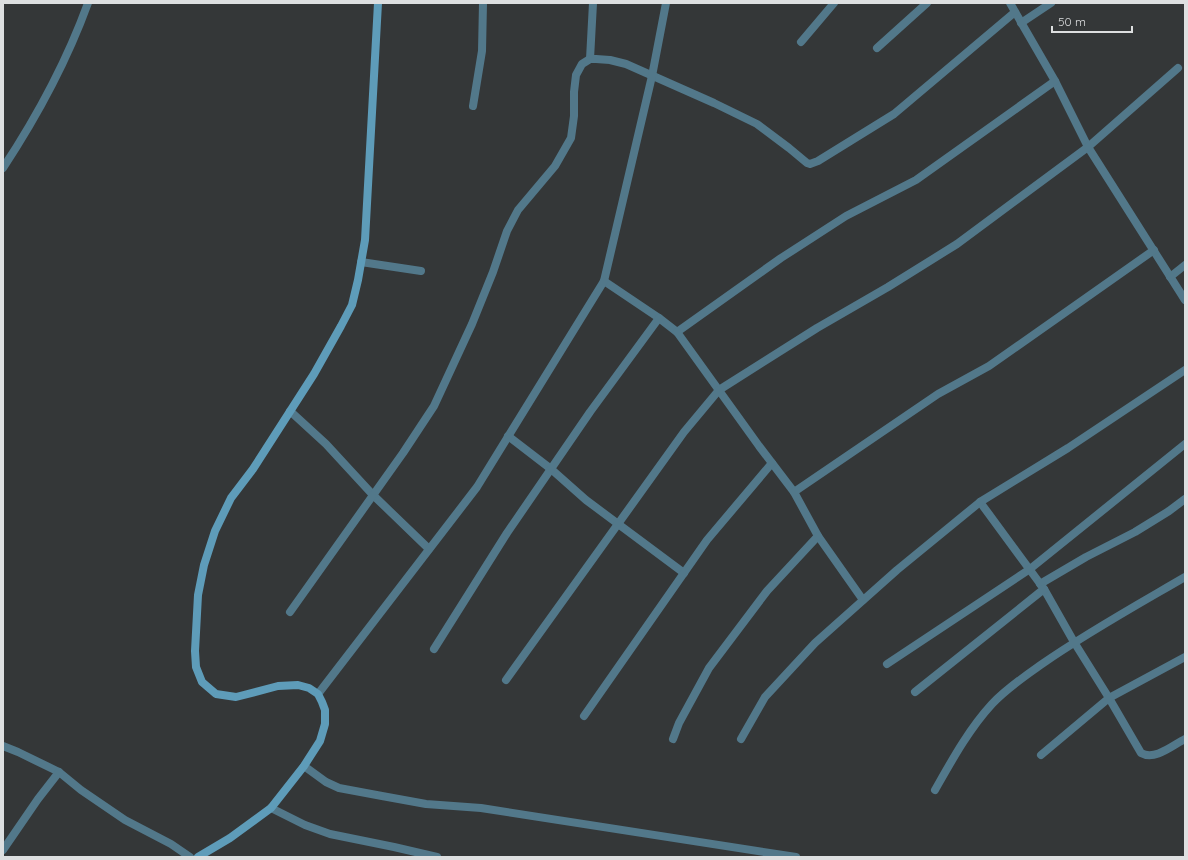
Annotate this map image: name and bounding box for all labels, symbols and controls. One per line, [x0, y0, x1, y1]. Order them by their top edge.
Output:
scale bar [1052, 8, 1132, 34]
text: 50 m [1058, 14, 1086, 29]

